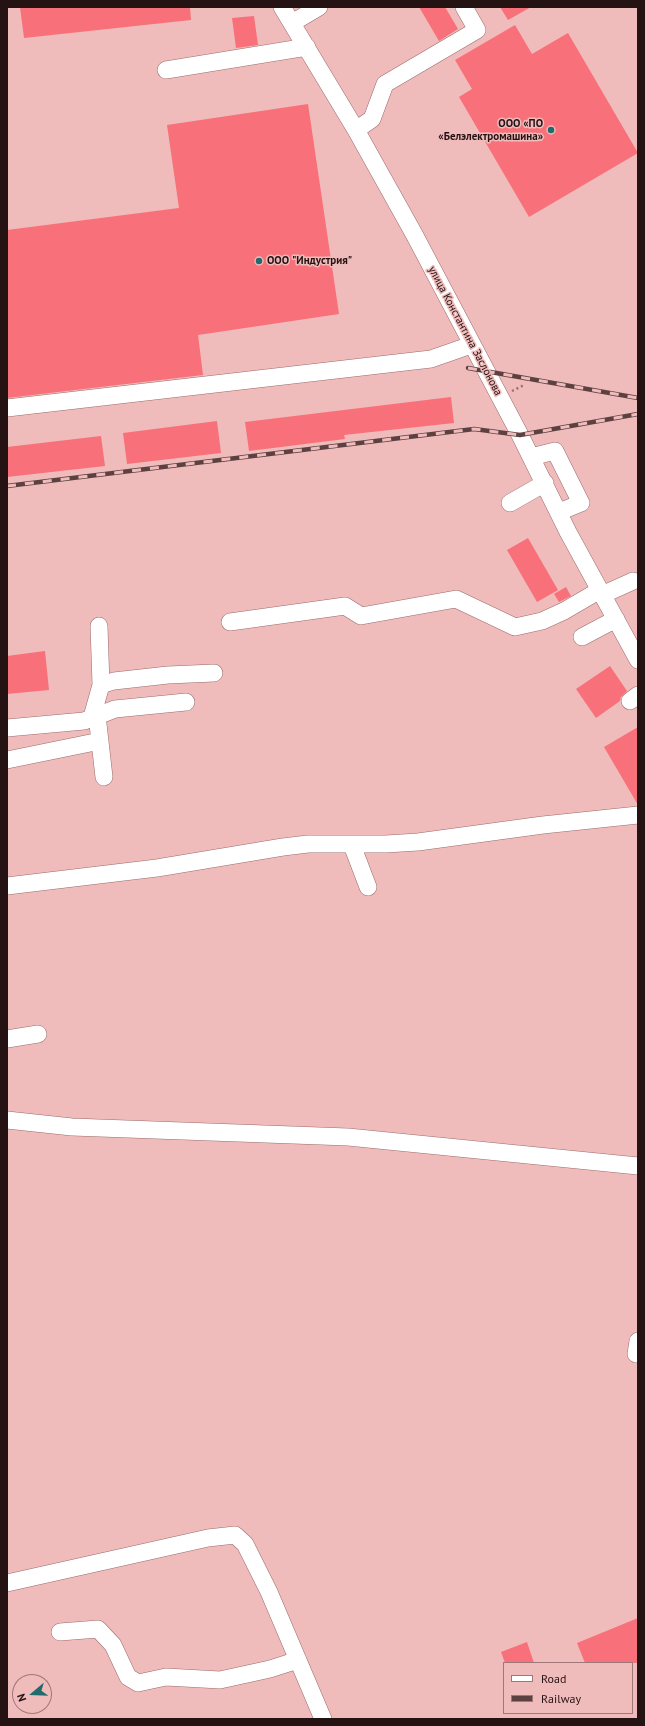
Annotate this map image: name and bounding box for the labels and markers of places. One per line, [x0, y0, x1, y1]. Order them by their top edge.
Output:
place label: ООО «ПО «Белэлектромашина» [438, 117, 543, 143]
marker: ООО «ПО «Белэлектромашина» [546, 125, 556, 135]
place label: ООО "Индустрия" [267, 254, 352, 268]
marker: ООО "Индустрия" [254, 256, 264, 266]

